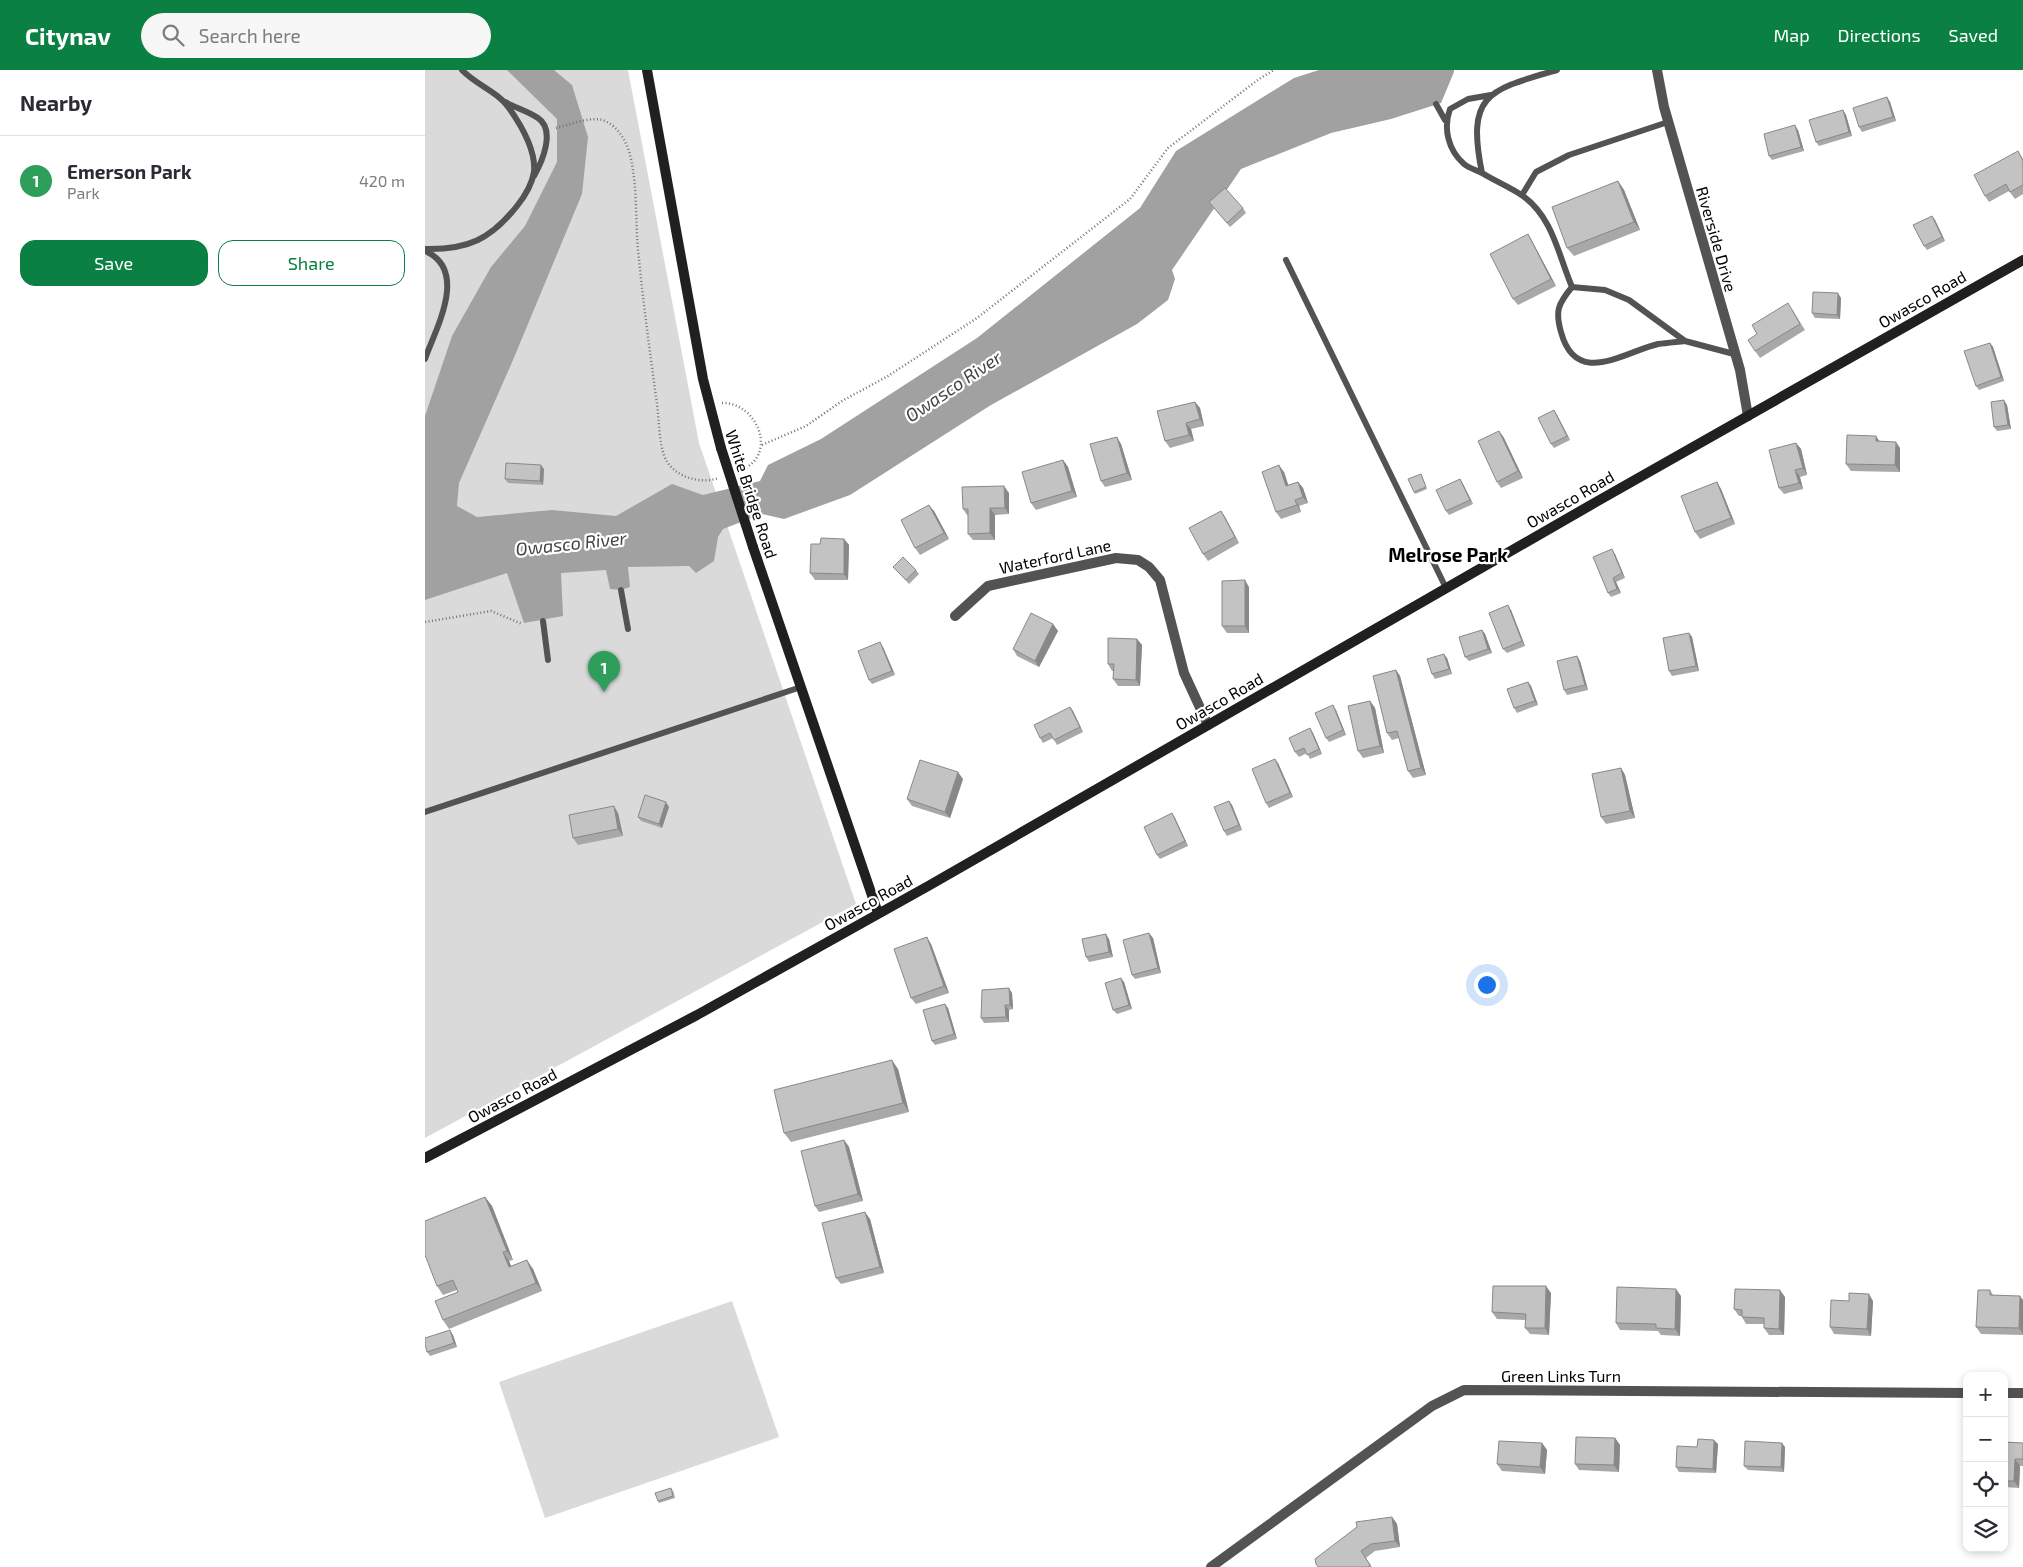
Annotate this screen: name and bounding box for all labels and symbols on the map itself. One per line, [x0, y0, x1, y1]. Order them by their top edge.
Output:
street label: Riverside Drive [1693, 184, 1741, 294]
street label: Owasco Road [1875, 266, 1969, 332]
water label: Owasco River [901, 345, 1006, 426]
street label: White Bridge Road [722, 427, 782, 561]
street label: Owasco Road [1523, 466, 1617, 532]
water label: Owasco River [514, 526, 628, 560]
street label: Waterford Lane [997, 535, 1113, 577]
district label: Melrose Park [1388, 543, 1508, 566]
pin: 1 [588, 651, 620, 692]
street label: Owasco Road [1172, 668, 1266, 734]
street label: Owasco Road [821, 870, 915, 934]
your location [1474, 972, 1500, 998]
street label: Owasco Road [464, 1064, 560, 1126]
street label: Green Links Turn [1501, 1366, 1621, 1385]

